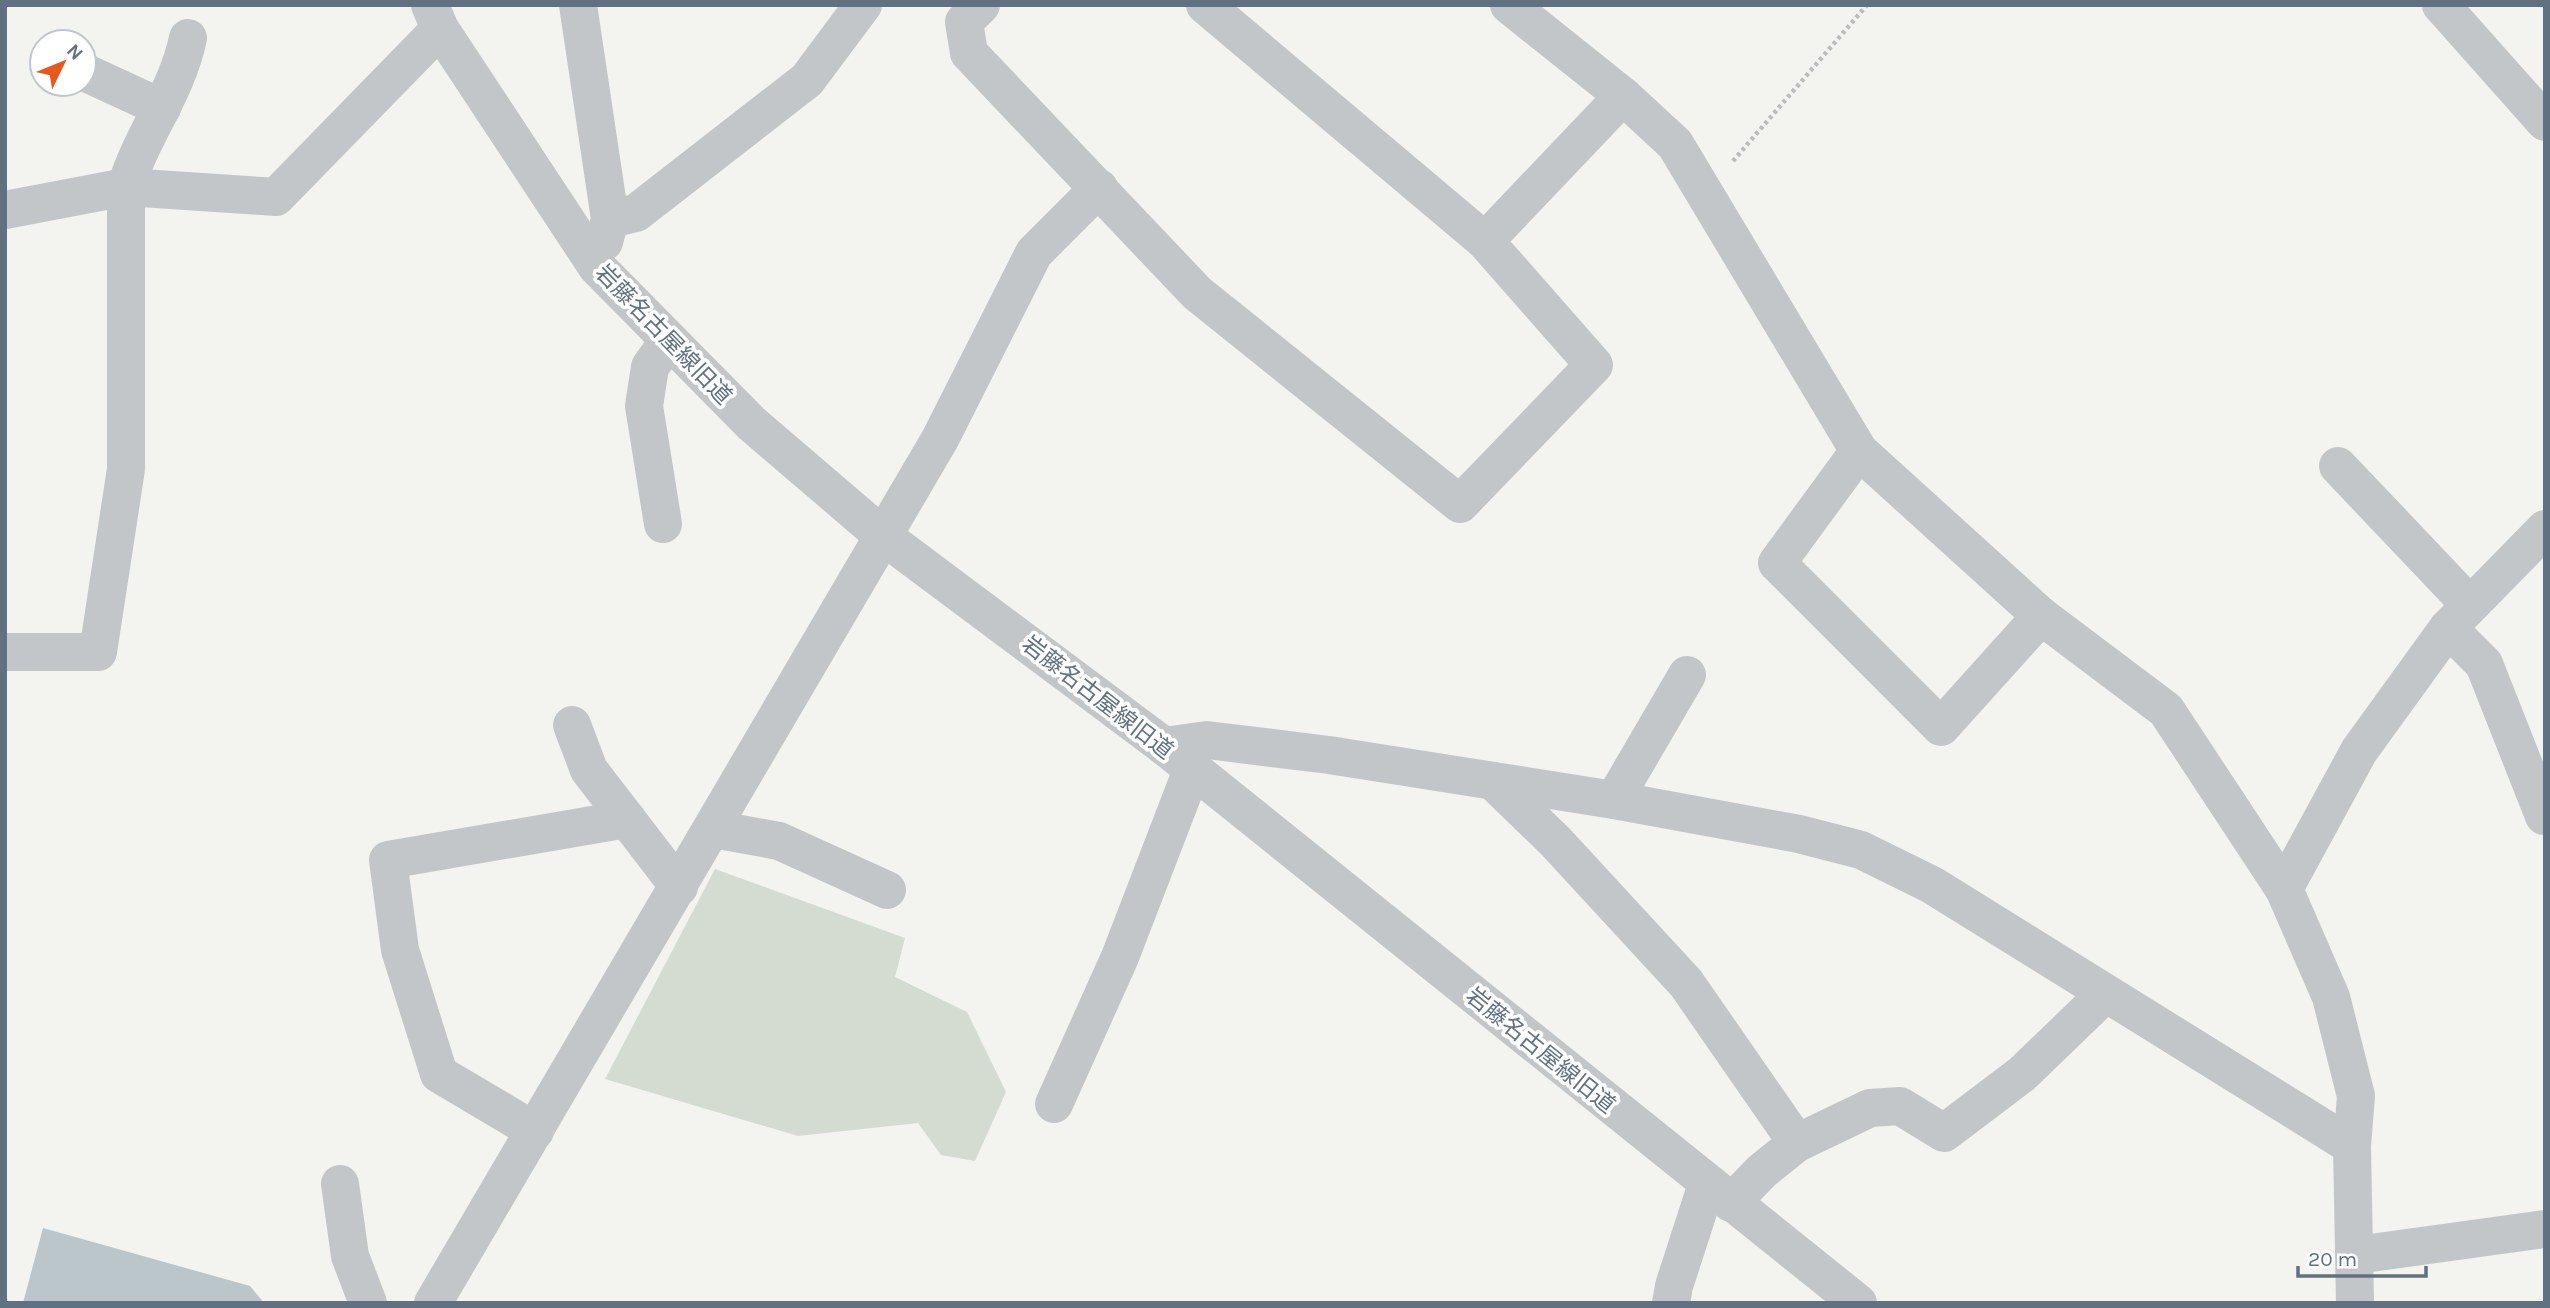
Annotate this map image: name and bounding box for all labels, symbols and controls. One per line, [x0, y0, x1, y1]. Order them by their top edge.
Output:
north arrow [28, 28, 98, 98]
text: N [62, 40, 87, 65]
street label: 岩藤名古屋線旧道 [590, 259, 737, 410]
street label: 岩藤名古屋線旧道 [1017, 630, 1179, 765]
street label: 岩藤名古屋線旧道 [1461, 982, 1621, 1119]
scale bar [2298, 1234, 2426, 1278]
text: 20 m [2308, 1247, 2357, 1271]

